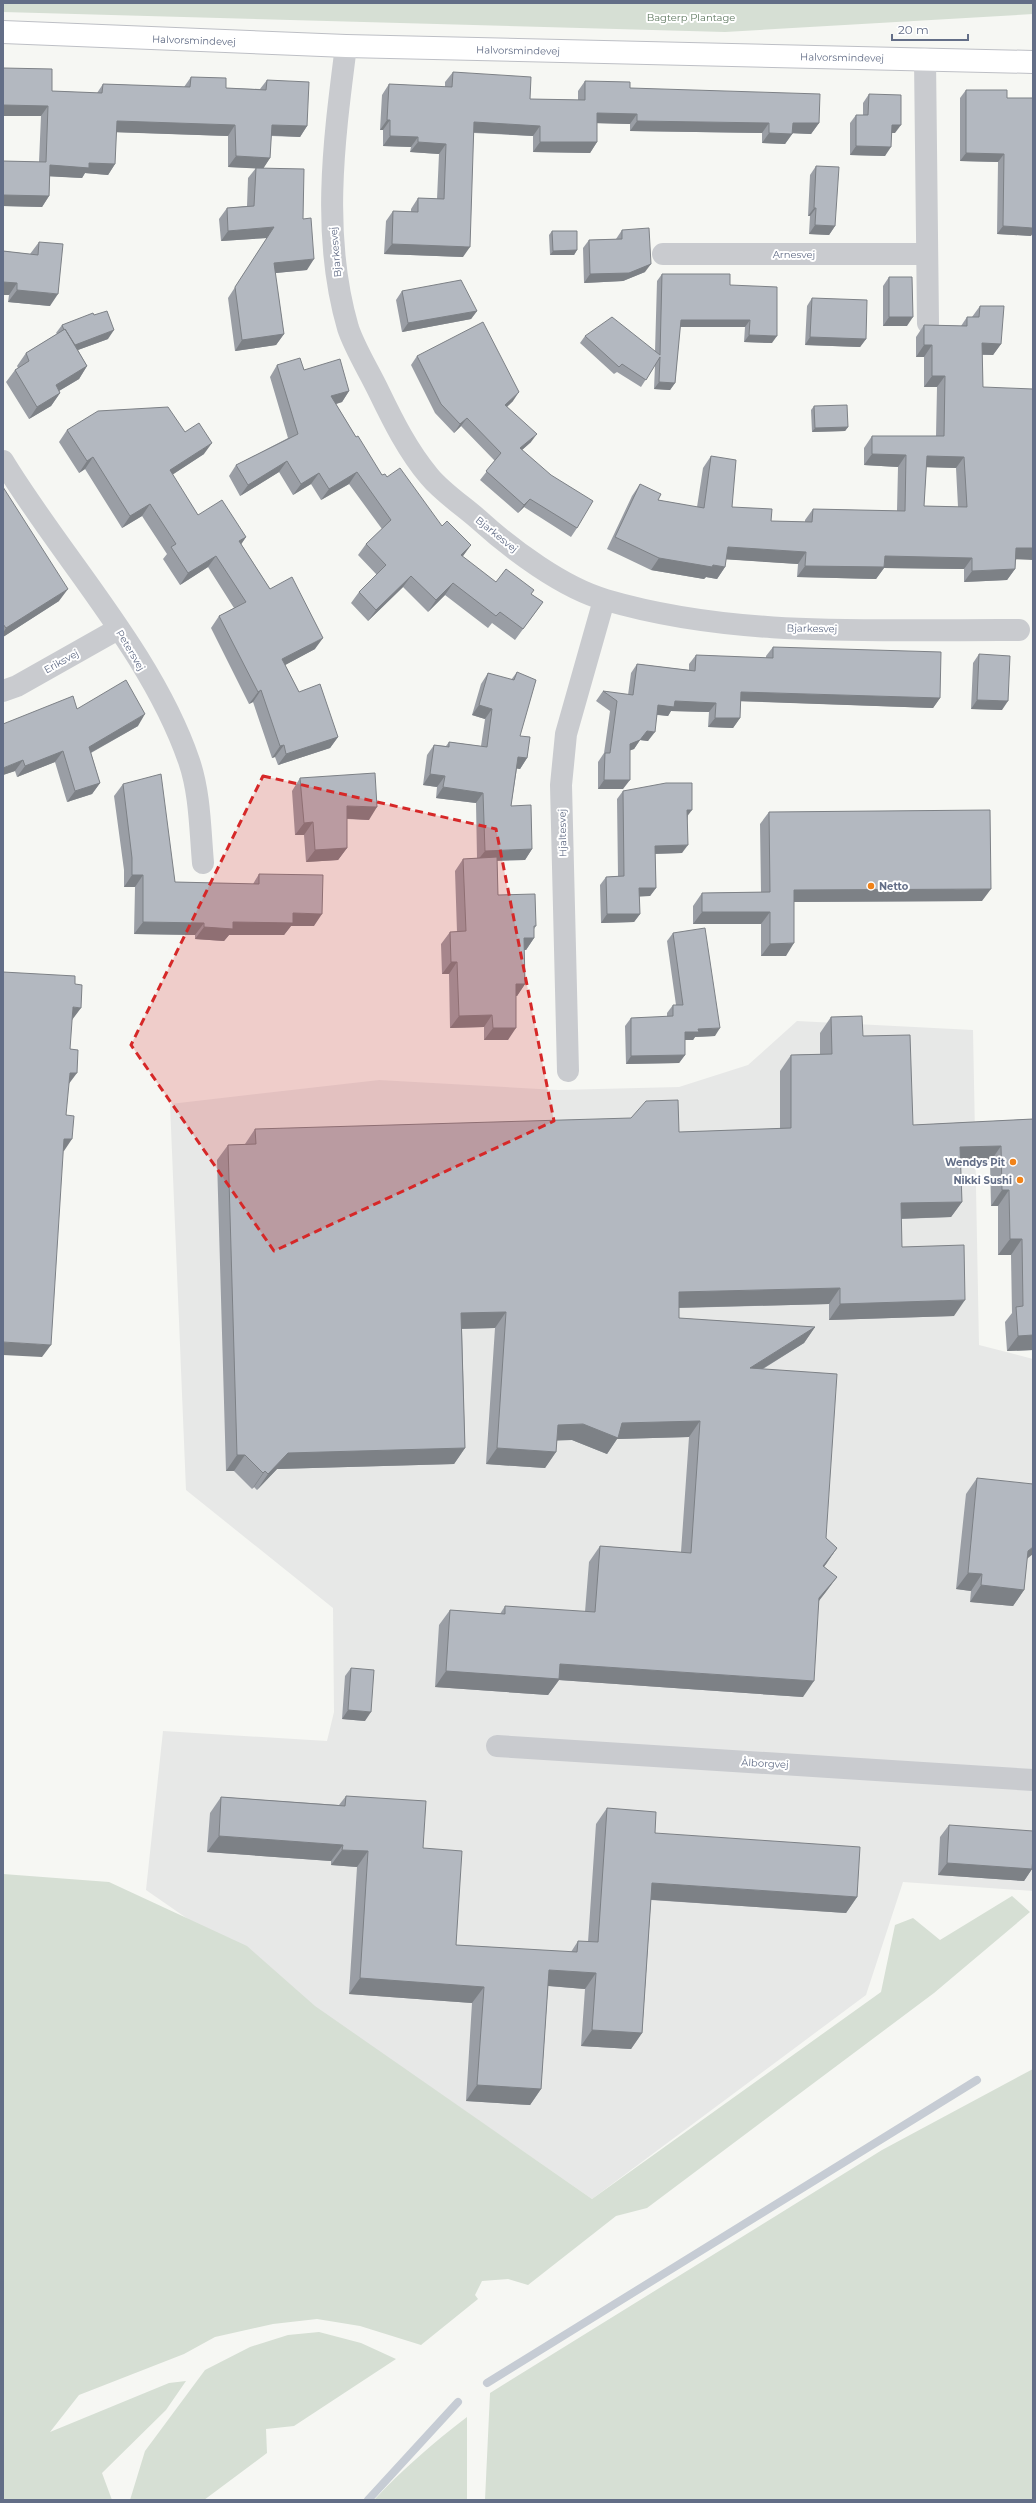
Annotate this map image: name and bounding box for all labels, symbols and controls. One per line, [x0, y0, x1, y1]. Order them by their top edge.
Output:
park label: Bagterp Plantage [647, 11, 735, 24]
scale bar [892, 16, 968, 42]
text: 20 m [898, 22, 929, 37]
street label: Halvorsmindevej [152, 33, 236, 48]
street label: Halvorsmindevej [476, 43, 560, 58]
street label: Halvorsmindevej [800, 50, 884, 65]
street label: Bjarkesvej [327, 226, 344, 278]
street label: Arnesvej [773, 248, 815, 261]
street label: Bjarkesvej [473, 513, 520, 555]
street label: Bjarkesvej [787, 622, 837, 635]
street label: Petersvej [113, 627, 148, 673]
street label: Eriksvej [42, 647, 81, 676]
street label: Hjaltesvej [556, 809, 569, 857]
place label: Netto [879, 880, 909, 893]
marker: Netto [866, 881, 876, 891]
place label: Wendys Pit [945, 1156, 1006, 1169]
marker: Wendys Pit [1008, 1157, 1018, 1167]
place label: Nikki Sushi [953, 1174, 1012, 1187]
marker: Nikki Sushi [1015, 1175, 1025, 1185]
street label: Ålborgvej [741, 1756, 789, 1771]

